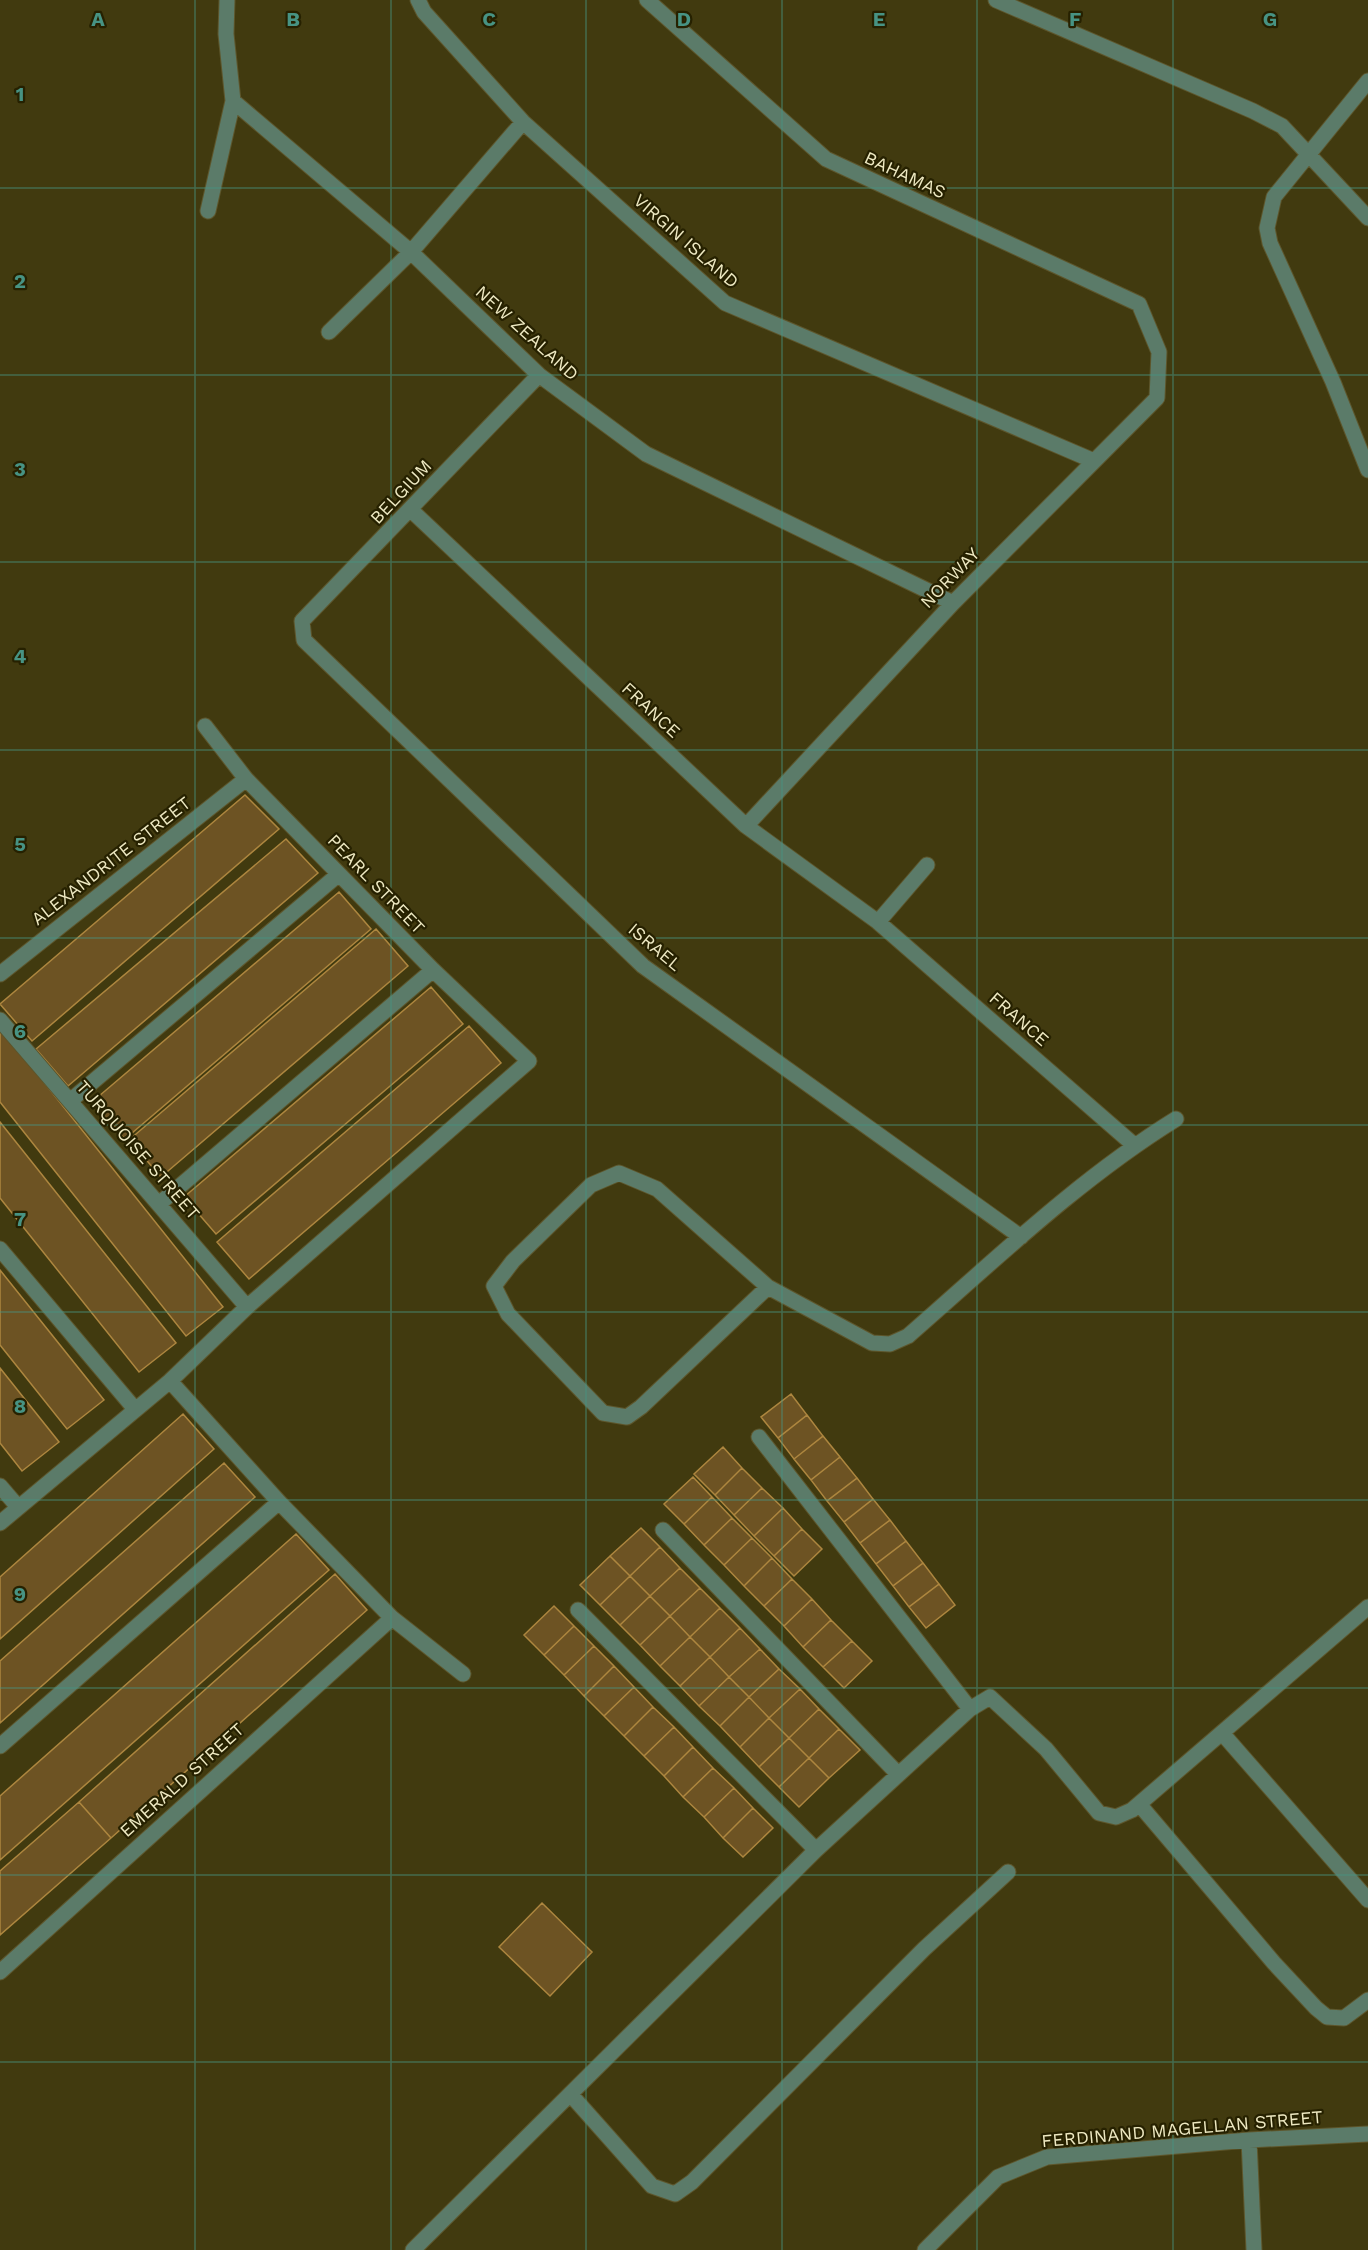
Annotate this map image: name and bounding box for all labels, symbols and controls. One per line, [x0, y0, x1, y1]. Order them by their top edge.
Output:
text: A [91, 7, 105, 31]
text: B [286, 7, 300, 31]
text: C [482, 7, 496, 31]
text: D [677, 7, 691, 31]
text: E [873, 7, 885, 31]
text: F [1069, 7, 1081, 31]
text: G [1263, 7, 1277, 31]
text: 1 [16, 82, 24, 106]
street label: BAHAMAS [861, 147, 949, 202]
street label: VIRGIN ISLAND [630, 189, 743, 292]
text: 2 [14, 269, 26, 293]
street label: NEW ZEALAND [472, 281, 583, 384]
street label: BELGIUM [366, 455, 436, 528]
text: 3 [14, 457, 26, 481]
street label: NORWAY [916, 542, 984, 612]
text: 4 [14, 644, 27, 668]
street label: FRANCE [618, 677, 685, 742]
street label: ALEXANDRITE STREET [27, 792, 195, 929]
street label: PEARL STREET [324, 829, 429, 938]
text: 5 [14, 832, 26, 856]
street label: ISRAEL [624, 918, 686, 975]
street label: FRANCE [985, 987, 1053, 1050]
text: 6 [14, 1019, 26, 1043]
street label: TURQUOISE STREET [72, 1076, 205, 1224]
text: 7 [14, 1207, 26, 1231]
text: 8 [14, 1394, 26, 1418]
text: 9 [14, 1582, 26, 1606]
street label: EMERALD STREET [115, 1718, 248, 1841]
street label: FERDINAND MAGELLAN STREET [1041, 2106, 1323, 2151]

